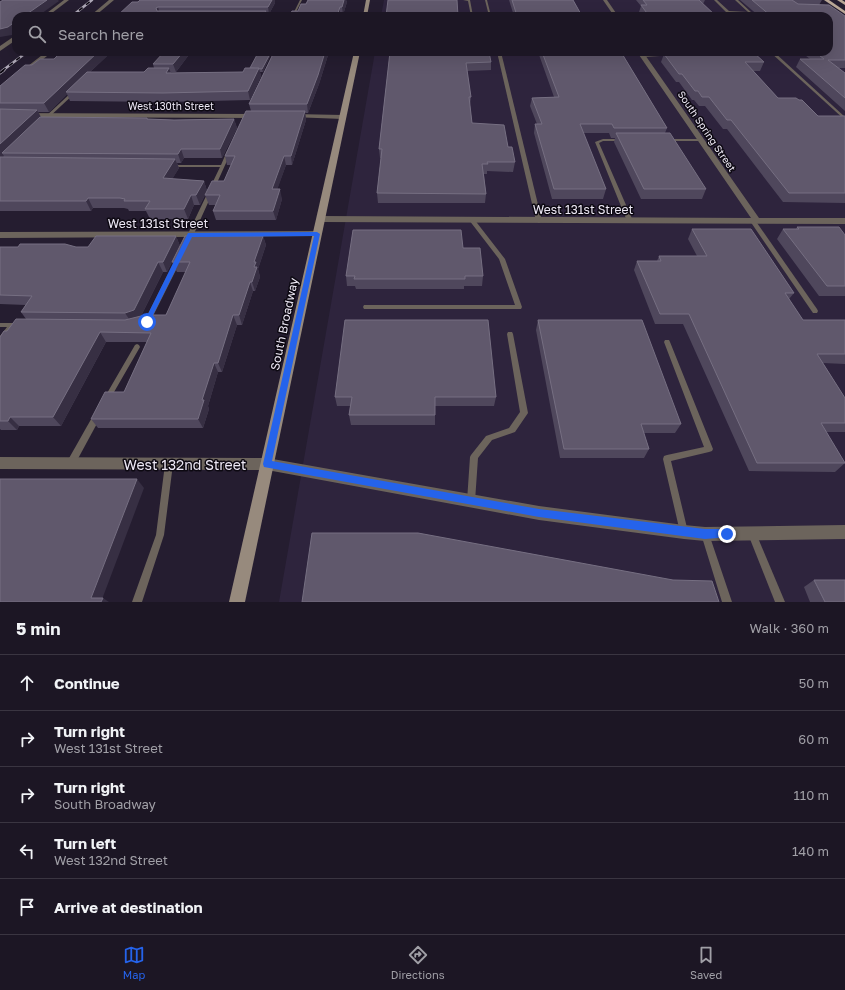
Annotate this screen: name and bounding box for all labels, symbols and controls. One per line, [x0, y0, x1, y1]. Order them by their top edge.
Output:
search box [12, 12, 833, 56]
icon: search [26, 23, 48, 45]
text: Search here [58, 25, 144, 43]
street label: South Spring Street [676, 88, 738, 174]
street label: West 130th Street [128, 100, 214, 112]
street label: West 131st Street [533, 202, 633, 217]
street label: West 131st Street [108, 216, 208, 231]
street label: South Broadway [267, 276, 301, 372]
route start [138, 313, 156, 331]
street label: West 132nd Street [124, 456, 246, 473]
route end [718, 525, 736, 543]
text: 5 min [16, 618, 60, 639]
text: Walk · 360 m [750, 620, 829, 636]
icon: ahead [16, 672, 38, 694]
text: Continue [54, 674, 120, 692]
text: 50 m [799, 675, 829, 691]
text: Turn right [54, 722, 125, 740]
icon: right [16, 728, 38, 750]
text: 60 m [798, 731, 829, 747]
text: West 131st Street [54, 740, 163, 756]
text: Turn right [54, 778, 125, 796]
icon: right [16, 784, 38, 806]
text: 110 m [794, 787, 829, 803]
text: South Broadway [54, 796, 156, 812]
text: Turn left [54, 834, 116, 852]
icon: left [16, 840, 38, 862]
text: 140 m [792, 843, 829, 859]
text: West 132nd Street [54, 852, 168, 868]
icon: arrive [16, 896, 38, 918]
text: Arrive at destination [54, 898, 203, 916]
tab: Map [123, 944, 145, 981]
tab: Directions [391, 944, 445, 981]
tab: Saved [690, 944, 722, 981]

